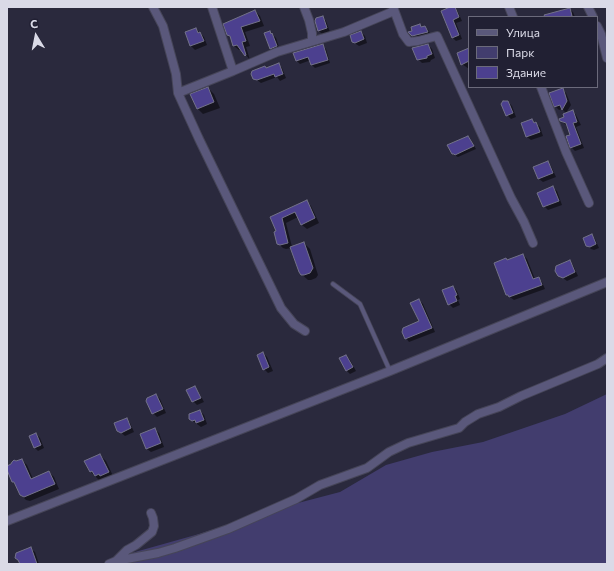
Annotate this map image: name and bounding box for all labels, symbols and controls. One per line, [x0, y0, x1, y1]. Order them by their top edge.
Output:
north arrow [16, 16, 56, 56]
legend [468, 16, 598, 88]
text: С [29, 17, 39, 31]
text: Улица [506, 25, 540, 39]
text: Парк [506, 45, 535, 59]
text: Здание [506, 65, 546, 79]

